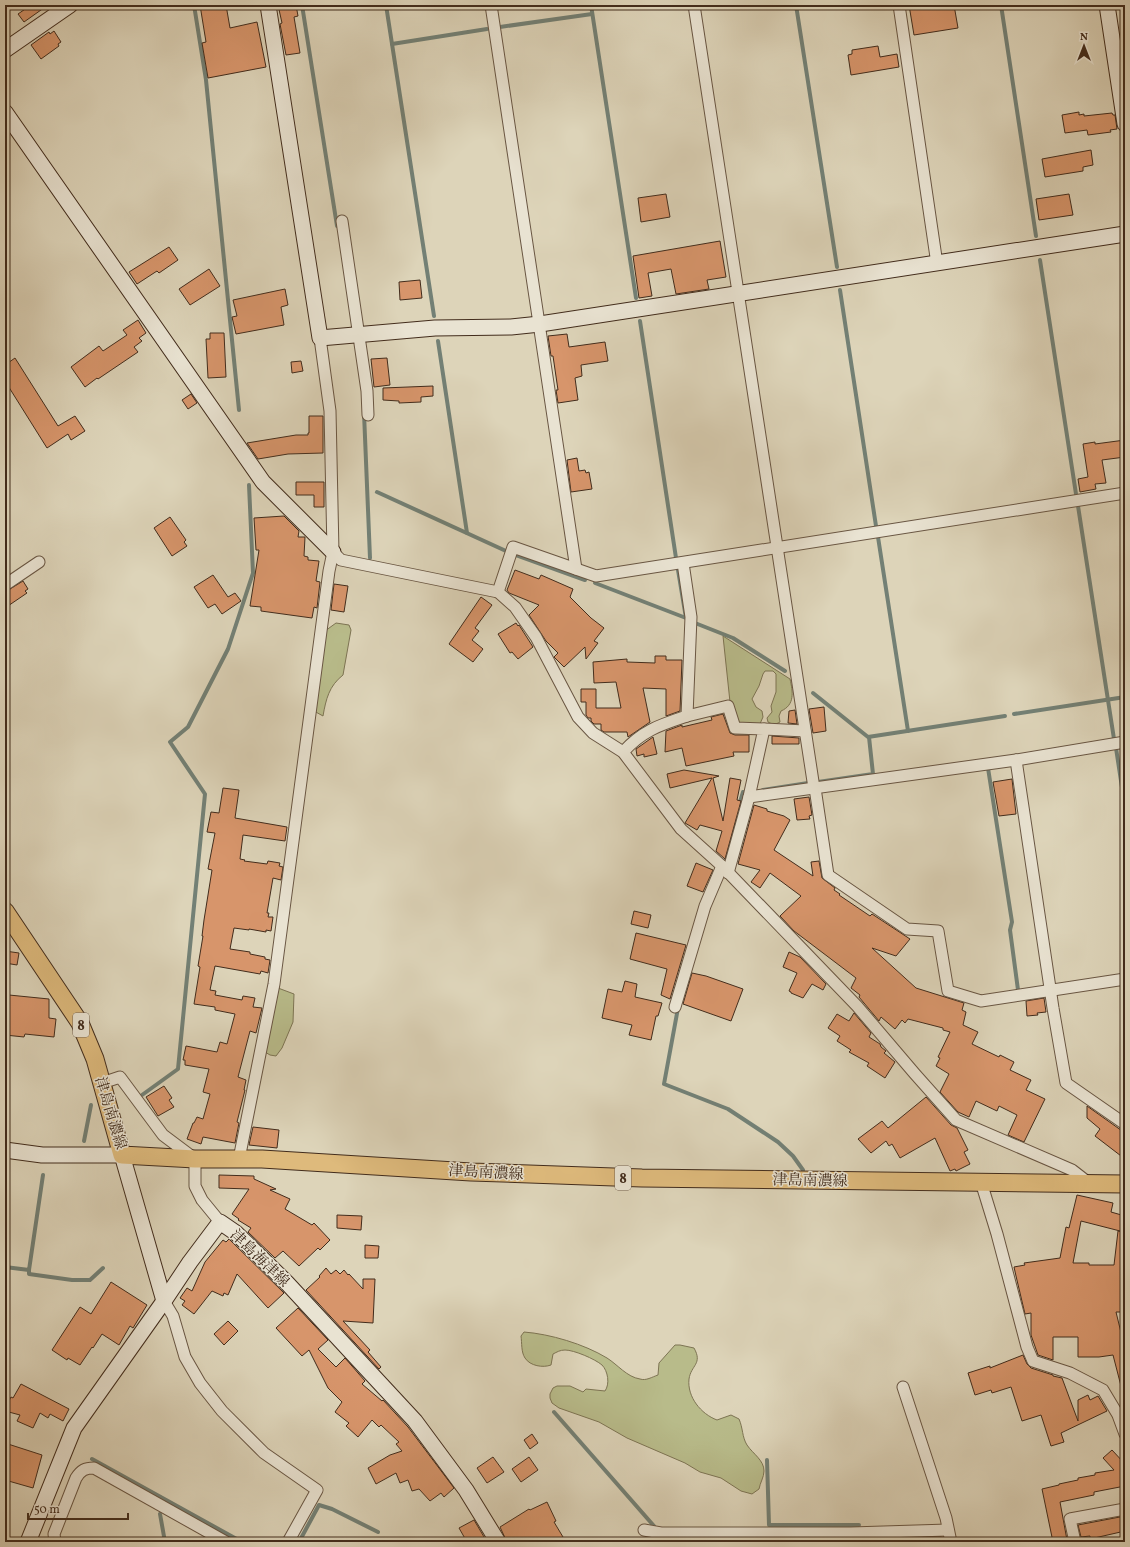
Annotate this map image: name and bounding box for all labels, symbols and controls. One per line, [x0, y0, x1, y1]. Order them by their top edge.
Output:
north arrow [1064, 26, 1104, 66]
text: N [1080, 30, 1088, 45]
road number: 8 [73, 1013, 89, 1037]
street label: 津島南濃線 [89, 1074, 131, 1152]
street label: 津島南濃線 [448, 1161, 524, 1186]
road number: 8 [615, 1166, 631, 1190]
street label: 津島南濃線 [772, 1170, 848, 1193]
street label: 津島海津線 [225, 1225, 293, 1293]
scale bar [28, 1495, 128, 1521]
text: 50 m [34, 1502, 60, 1518]

